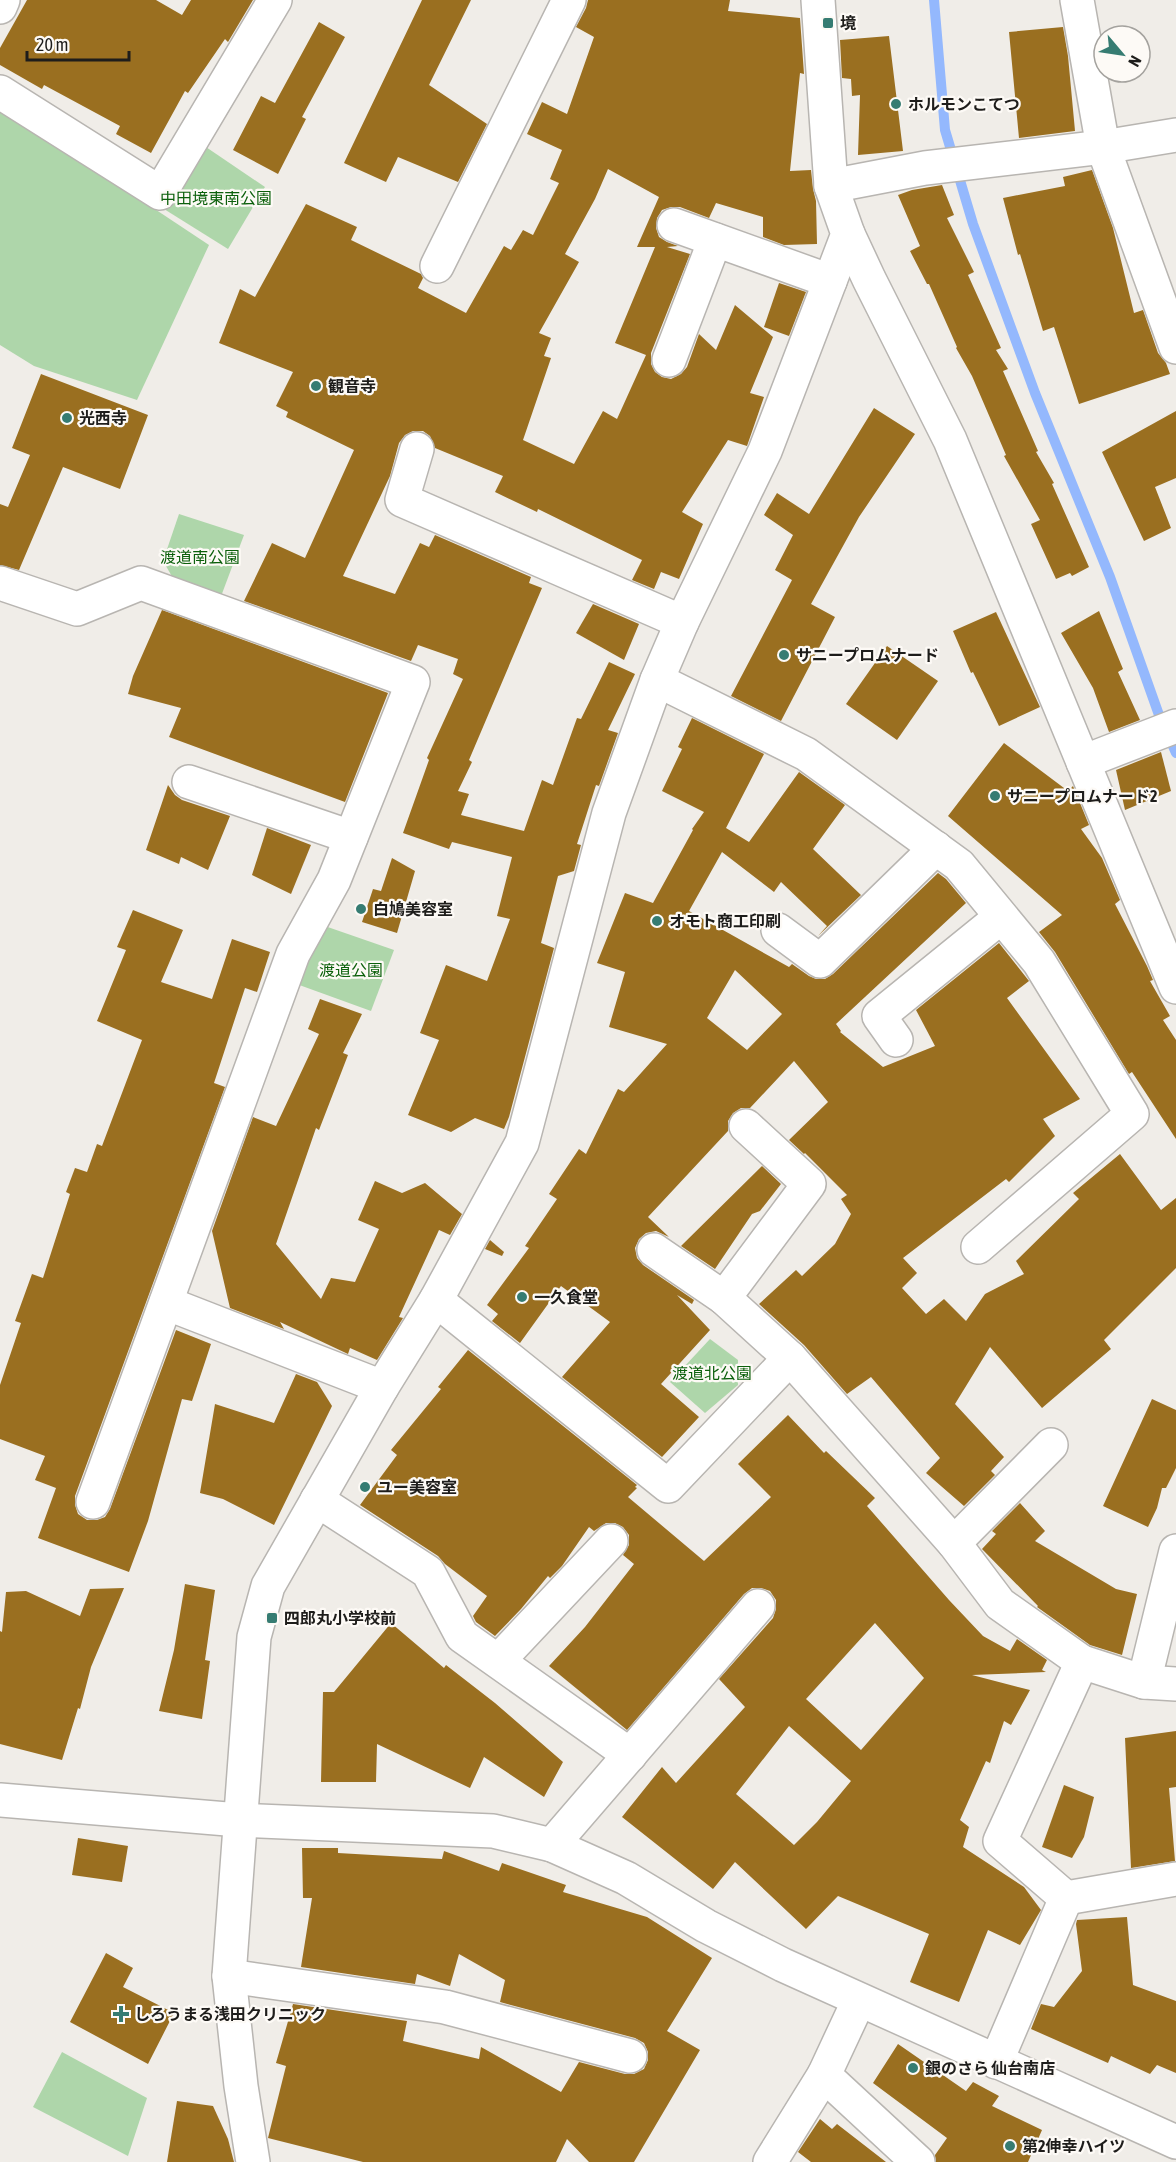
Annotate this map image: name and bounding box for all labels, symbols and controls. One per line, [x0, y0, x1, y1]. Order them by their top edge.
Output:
place label: 境 [840, 14, 856, 32]
marker: 境 [821, 16, 835, 30]
scale bar [27, 24, 129, 62]
north arrow [1092, 24, 1152, 84]
text: 20 m [36, 34, 68, 55]
text: N [1125, 53, 1145, 70]
place label: ホルモンこてつ [908, 95, 1020, 113]
marker: ホルモンこてつ [889, 97, 903, 111]
park label: 中田境東南公園 [160, 189, 272, 207]
place label: 観音寺 [328, 377, 376, 395]
marker: 観音寺 [309, 379, 323, 393]
place label: 光西寺 [79, 409, 127, 427]
marker: 光西寺 [60, 411, 74, 425]
park label: 渡道南公園 [160, 548, 240, 566]
place label: サニープロムナード [796, 646, 939, 664]
marker: サニープロムナード [777, 648, 791, 662]
place label: サニープロムナード2 [1007, 787, 1158, 805]
marker: サニープロムナード2 [988, 789, 1002, 803]
place label: 白鳩美容室 [373, 900, 453, 918]
marker: 白鳩美容室 [354, 902, 368, 916]
place label: オモト商工印刷 [669, 912, 781, 930]
marker: オモト商工印刷 [650, 914, 664, 928]
park label: 渡道公園 [319, 961, 383, 979]
place label: 一久食堂 [534, 1288, 598, 1306]
marker: 一久食堂 [515, 1290, 529, 1304]
park label: 渡道北公園 [672, 1364, 752, 1382]
place label: ユー美容室 [377, 1478, 457, 1496]
marker: ユー美容室 [358, 1480, 372, 1494]
place label: 四郎丸小学校前 [284, 1609, 396, 1627]
marker: 四郎丸小学校前 [265, 1611, 279, 1625]
marker: しろうまる浅田クリニック [112, 2005, 130, 2023]
place label: しろうまる浅田クリニック [134, 2005, 326, 2023]
place label: 銀のさら 仙台南店 [925, 2059, 1055, 2077]
marker: 銀のさら 仙台南店 [906, 2061, 920, 2075]
place label: 第2伸幸ハイツ [1022, 2137, 1125, 2155]
marker: 第2伸幸ハイツ [1003, 2139, 1017, 2153]

